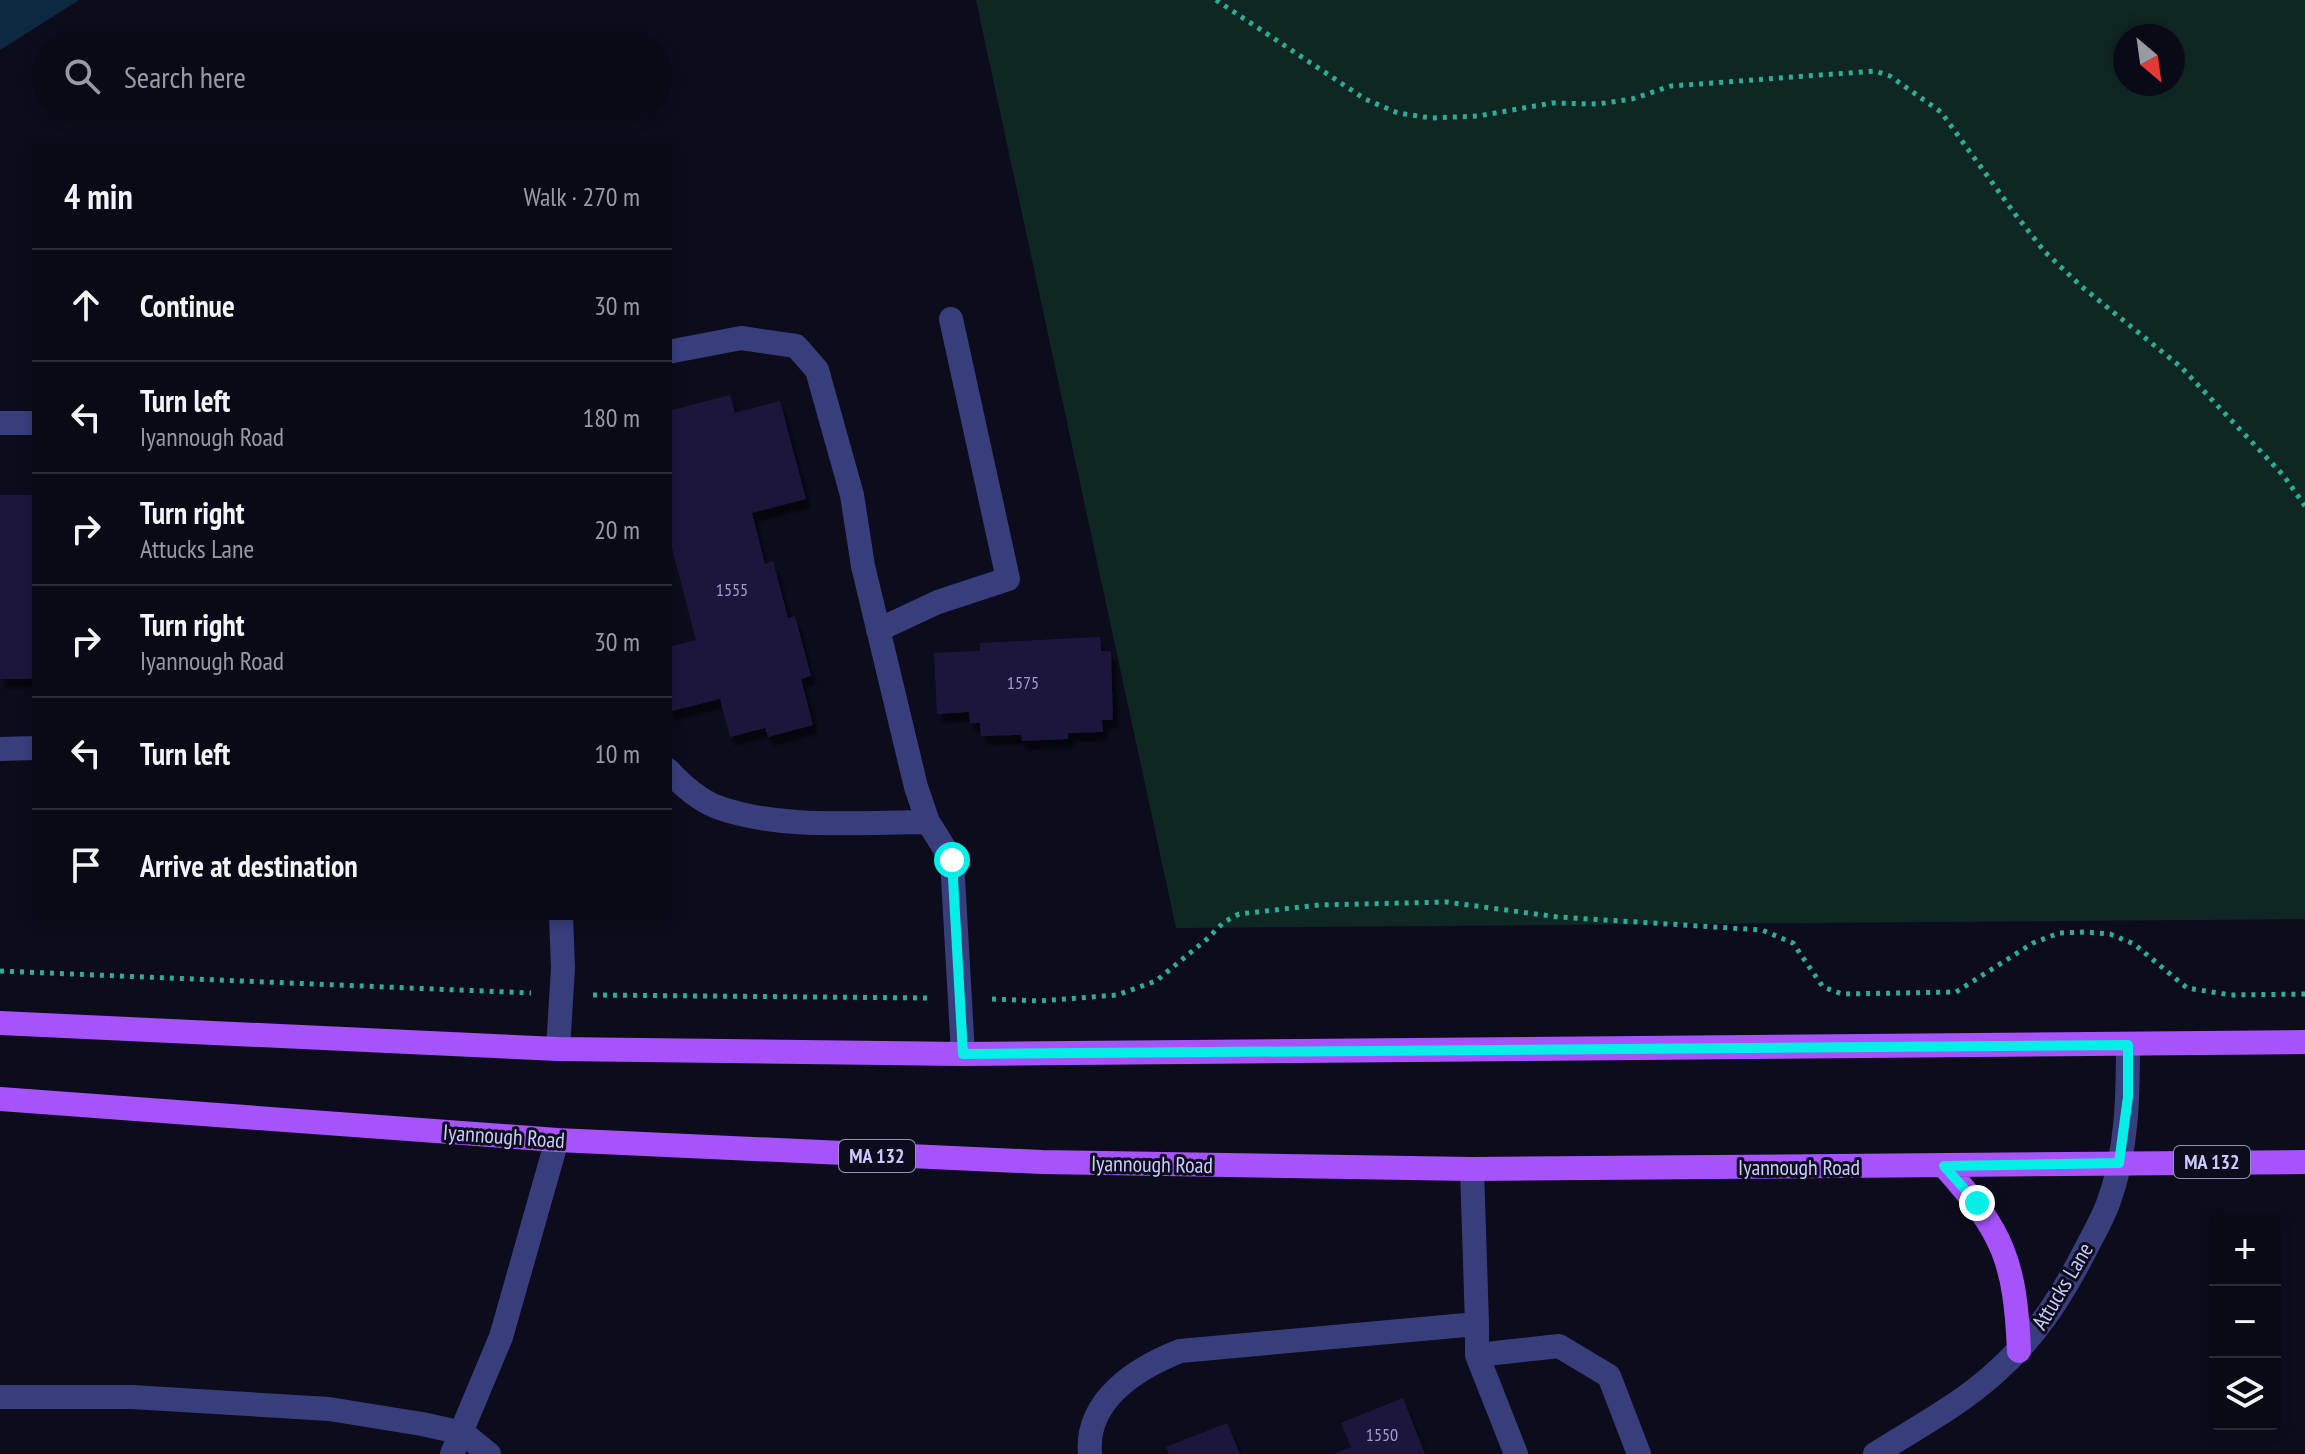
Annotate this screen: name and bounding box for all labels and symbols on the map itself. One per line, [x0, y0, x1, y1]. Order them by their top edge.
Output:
north arrow [2113, 24, 2185, 96]
house number: 1555 [716, 578, 748, 601]
house number: 1575 [1007, 671, 1039, 694]
route start [934, 842, 970, 878]
street label: Iyannough Road [442, 1118, 566, 1154]
road number: MA 132 [839, 1140, 915, 1172]
road number: MA 132 [2174, 1146, 2250, 1178]
street label: Iyannough Road [1091, 1149, 1213, 1179]
street label: Iyannough Road [1738, 1153, 1860, 1181]
route end [1959, 1185, 1995, 1221]
street label: Attucks Lane [2025, 1237, 2099, 1335]
house number: 1550 [1366, 1423, 1398, 1446]

